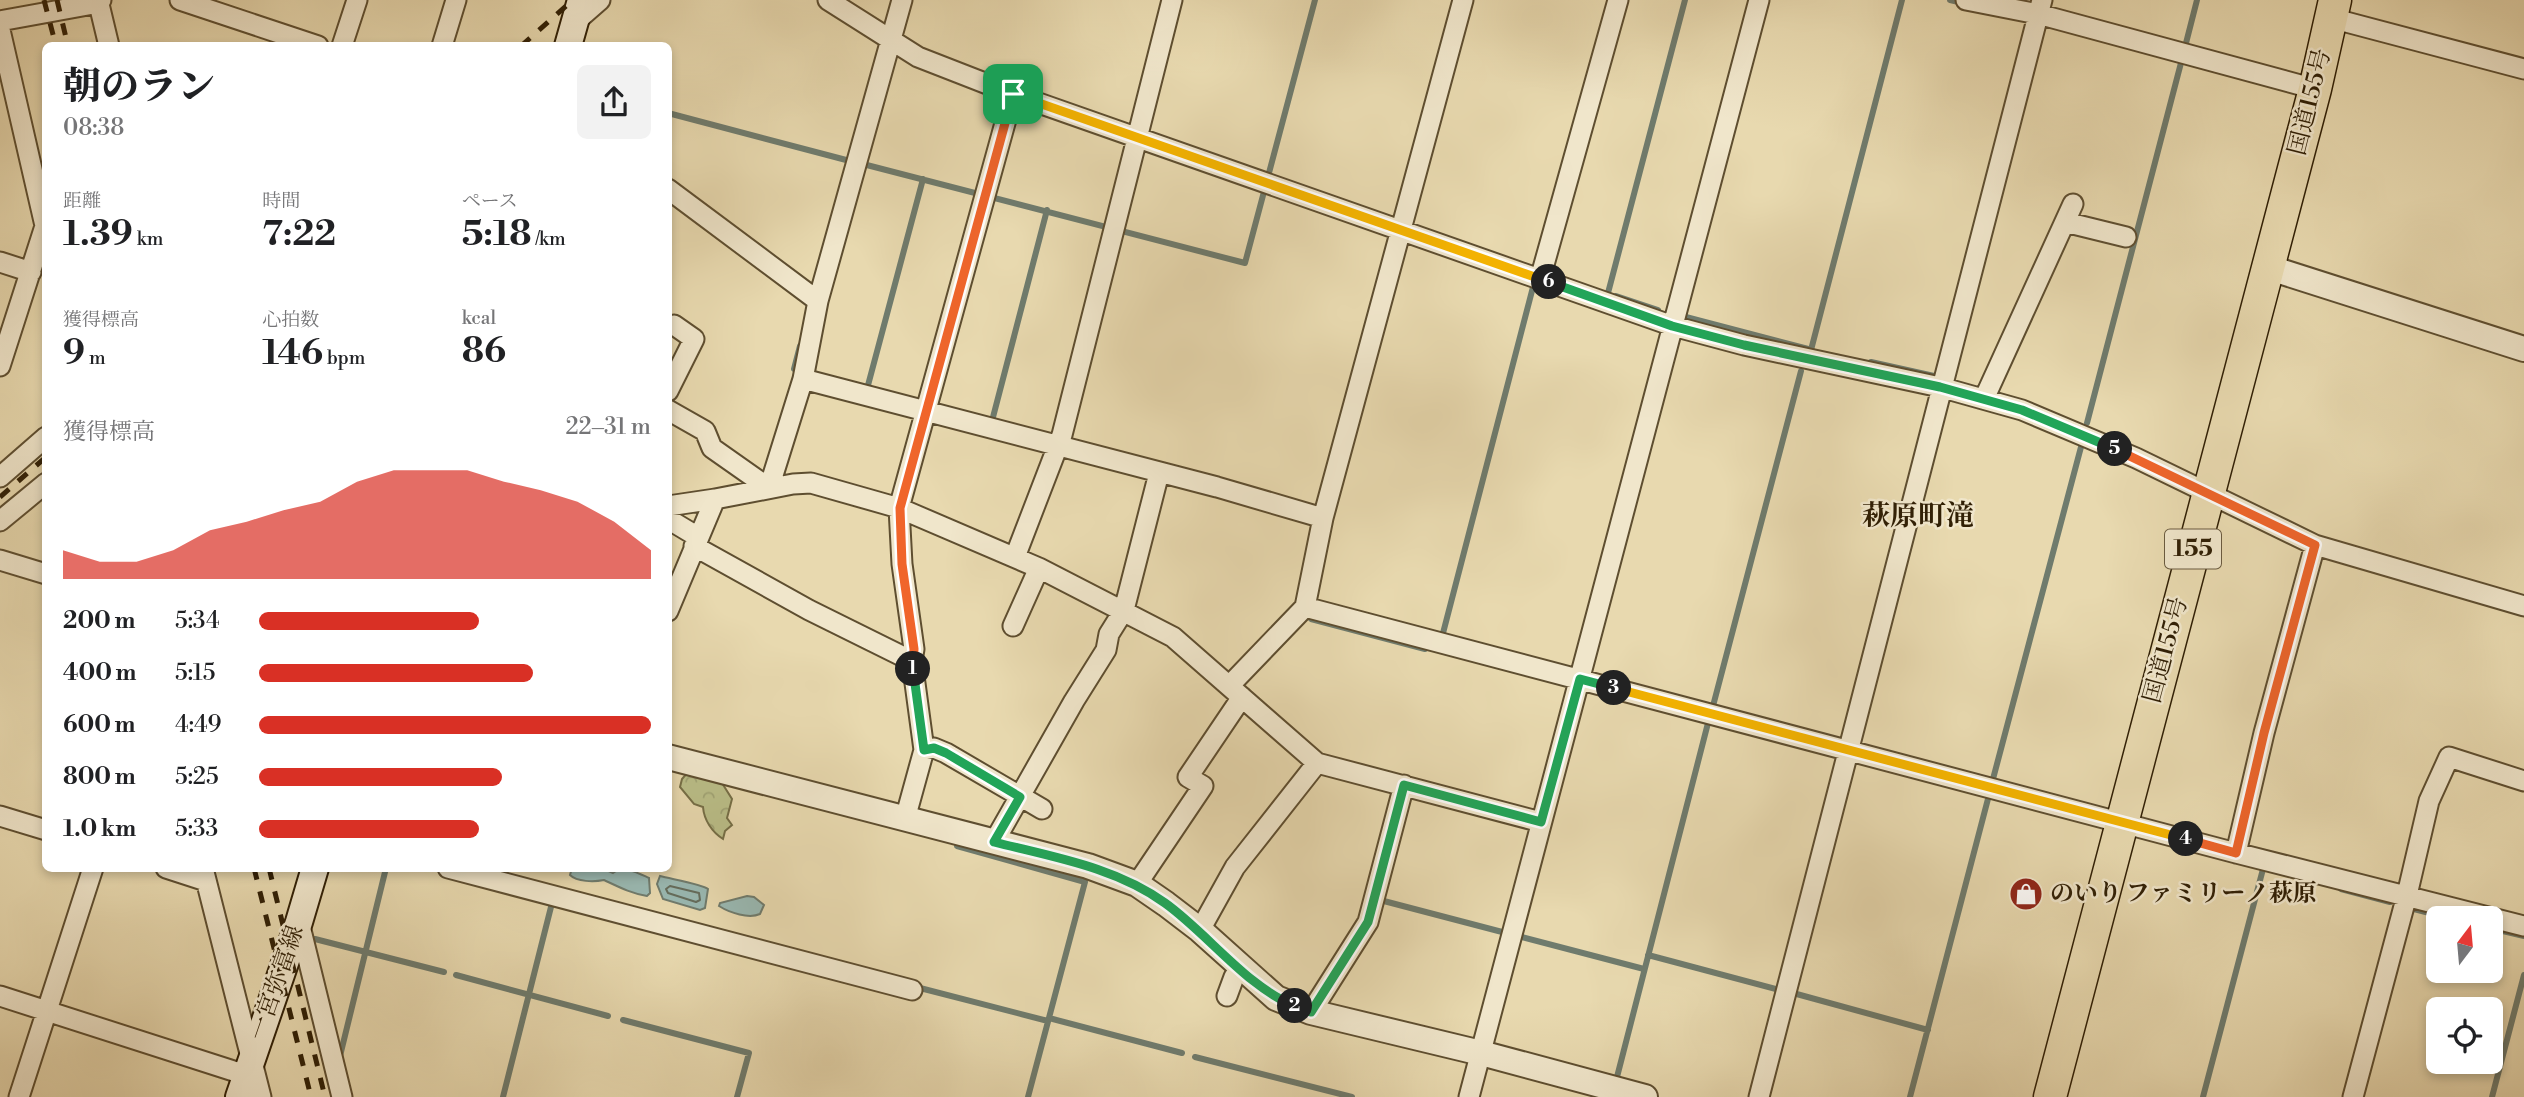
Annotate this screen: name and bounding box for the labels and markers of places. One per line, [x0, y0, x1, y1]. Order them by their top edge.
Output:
pin [983, 64, 1043, 124]
pin: 6 [1532, 264, 1566, 300]
pin: 5 [2098, 432, 2132, 466]
pin: 1 [895, 652, 930, 686]
pin: 3 [1596, 670, 1632, 706]
pin: 4 [2168, 822, 2204, 856]
shop icon: のいり ファミリーノ萩原 [2007, 875, 2045, 913]
place label: のいり ファミリーノ萩原 [2050, 879, 2317, 909]
pin: 2 [1278, 988, 1312, 1024]

